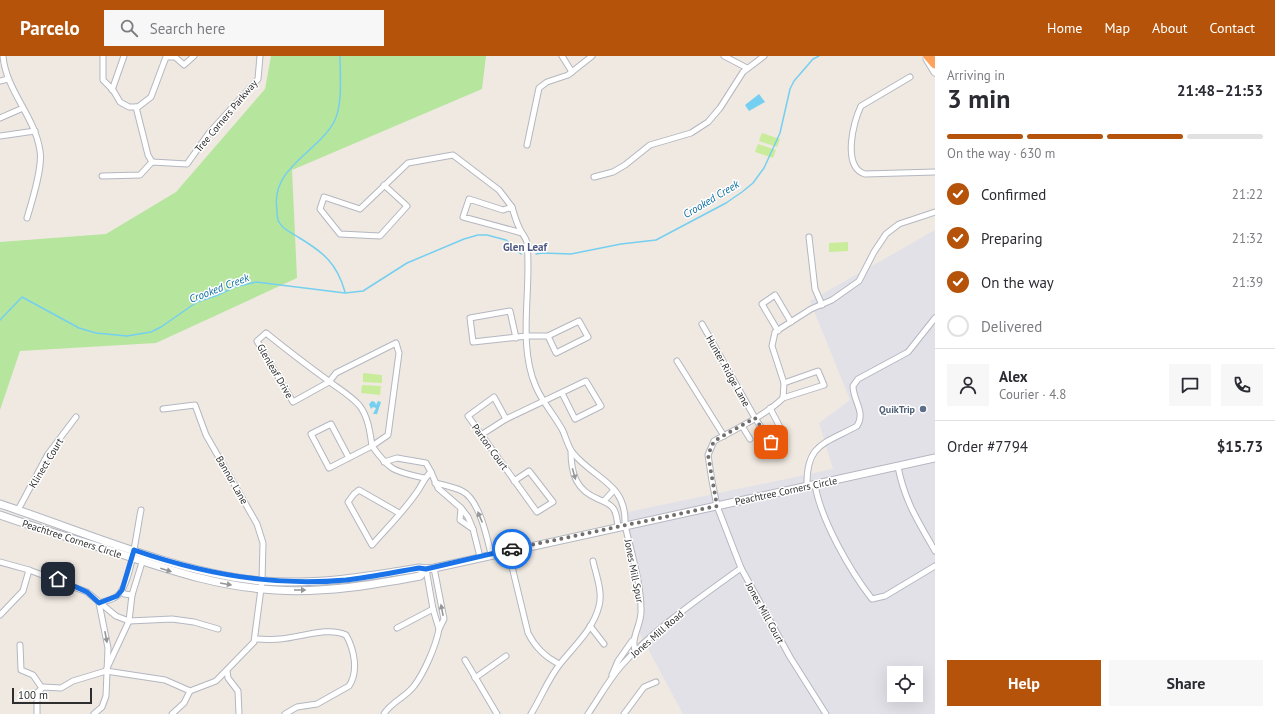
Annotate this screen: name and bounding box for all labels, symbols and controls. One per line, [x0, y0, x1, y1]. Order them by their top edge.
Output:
search box [104, 10, 384, 46]
text: Parcelo [20, 16, 80, 40]
icon: search [118, 17, 140, 39]
text: Search here [150, 19, 225, 38]
text: Home [1047, 19, 1082, 37]
text: Map [1104, 19, 1130, 37]
text: About [1152, 19, 1188, 37]
text: Contact [1210, 19, 1255, 37]
text: Arriving in [947, 67, 1005, 84]
street label: Tree Corners Parkway [192, 77, 260, 155]
text: 21:48–21:53 [1177, 81, 1263, 100]
text: 3 min [947, 82, 1010, 115]
text: On the way · 630 m [947, 145, 1055, 162]
water label: Crooked Creek [680, 176, 742, 221]
icon: check [947, 183, 969, 205]
text: Confirmed [981, 185, 1046, 204]
text: 21:22 [1232, 186, 1263, 203]
icon: check [947, 227, 969, 249]
text: Preparing [981, 229, 1043, 248]
text: 21:32 [1232, 230, 1263, 247]
district label: Glen Leaf [503, 240, 549, 254]
water label: Crooked Creek [187, 270, 252, 306]
icon: check [947, 271, 969, 293]
text: On the way [981, 273, 1054, 292]
text: 21:39 [1232, 274, 1263, 291]
text: Delivered [981, 317, 1042, 336]
street label: Hunter Ridge Lane [703, 333, 753, 409]
street label: Glenleaf Drive [254, 341, 296, 401]
button: person [947, 364, 989, 406]
button: chat [1169, 364, 1211, 406]
button: phone [1221, 364, 1263, 406]
text: Alex [999, 367, 1028, 386]
text: Courier · 4.8 [999, 386, 1066, 403]
place label: QuikTrip [879, 403, 916, 416]
marker: QuikTrip [918, 404, 928, 414]
street label: Parton Court [469, 421, 511, 473]
pin [754, 425, 788, 459]
icon: bag [760, 431, 782, 453]
street label: Klinect Court [26, 435, 66, 490]
text: Order #7794 [947, 437, 1028, 456]
text: $15.73 [1217, 437, 1263, 456]
street label: Bannor Lane [213, 454, 251, 506]
one-way arrow [571, 469, 577, 481]
street label: Peachtree Corners Circle [734, 474, 838, 508]
one-way arrow [476, 510, 482, 522]
street label: Peachtree Corners Circle [21, 517, 123, 561]
courier [492, 529, 532, 569]
street label: Jones Mill Spur [621, 537, 647, 604]
icon: car [501, 538, 523, 560]
pin [41, 562, 75, 596]
one-way arrow [161, 567, 173, 573]
icon: home [47, 568, 69, 590]
street label: Jones Mill Court [742, 579, 787, 646]
one-way arrow [220, 582, 232, 588]
one-way arrow [294, 587, 307, 593]
one-way arrow [439, 604, 445, 616]
street label: Jones Mill Road [627, 607, 686, 661]
one-way arrow [103, 631, 109, 643]
button: Help [947, 660, 1101, 706]
button: Share [1109, 660, 1263, 706]
map controls [887, 666, 923, 702]
button: locate [887, 666, 923, 702]
scale bar [12, 686, 92, 705]
text: 100 m [18, 688, 48, 702]

